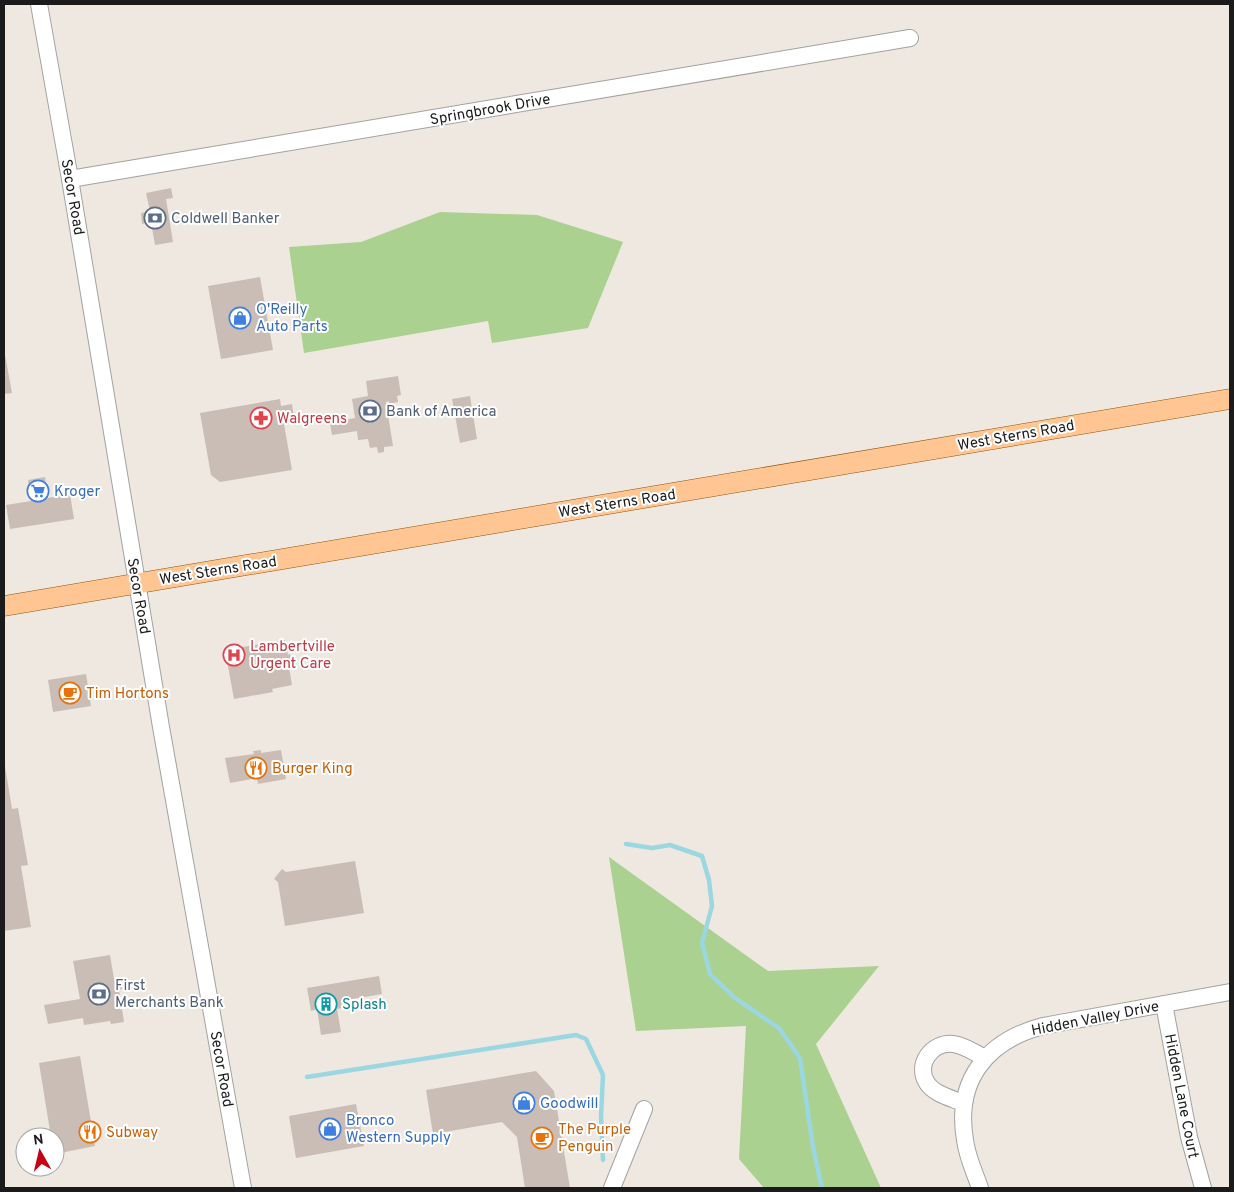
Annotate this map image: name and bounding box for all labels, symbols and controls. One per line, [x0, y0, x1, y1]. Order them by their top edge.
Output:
street label: Springbrook Drive [429, 91, 552, 130]
street label: Secor Road [55, 158, 88, 237]
bank icon: Coldwell Banker [143, 206, 167, 230]
place label: Coldwell Banker [171, 210, 280, 229]
place label: O'Reilly Auto Parts [256, 301, 328, 337]
shop icon: O'Reilly Auto Parts [228, 306, 252, 330]
bank icon: Bank of America [358, 399, 382, 423]
place label: Bank of America [386, 403, 496, 422]
pharmacy icon: Walgreens [249, 406, 273, 430]
place label: Walgreens [277, 410, 347, 429]
street label: West Sterns Road [956, 417, 1076, 456]
supermarket icon: Kroger [26, 479, 50, 503]
place label: Kroger [54, 483, 101, 502]
street label: West Sterns Road [557, 486, 677, 523]
street label: West Sterns Road [158, 553, 278, 590]
street label: Secor Road [121, 557, 154, 636]
place label: Lambertville Urgent Care [250, 638, 335, 674]
hospital icon: Lambertville Urgent Care [222, 643, 246, 667]
cafe icon: Tim Hortons [58, 681, 82, 705]
place label: Tim Hortons [86, 685, 169, 704]
restaurant icon: Burger King [244, 756, 268, 780]
place label: Burger King [272, 760, 353, 779]
place label: First Merchants Bank [115, 977, 224, 1013]
bank icon: First Merchants Bank [87, 982, 111, 1006]
building icon: Splash [314, 992, 338, 1016]
place label: Splash [342, 996, 387, 1015]
street label: Hidden Valley Drive [1030, 998, 1161, 1041]
street label: Secor Road [204, 1030, 237, 1109]
street label: Hidden Lane Court [1159, 1032, 1202, 1160]
shop icon: Goodwill [512, 1091, 536, 1115]
place label: Goodwill [540, 1095, 598, 1114]
place label: Bronco Western Supply [346, 1112, 451, 1148]
shop icon: Bronco Western Supply [318, 1117, 342, 1141]
restaurant icon: Subway [78, 1120, 102, 1144]
place label: The Purple Penguin [558, 1121, 631, 1157]
place label: Subway [106, 1124, 158, 1143]
cafe icon: The Purple Penguin [530, 1126, 554, 1150]
north arrow [15, 1127, 65, 1177]
text: N [32, 1131, 45, 1150]

